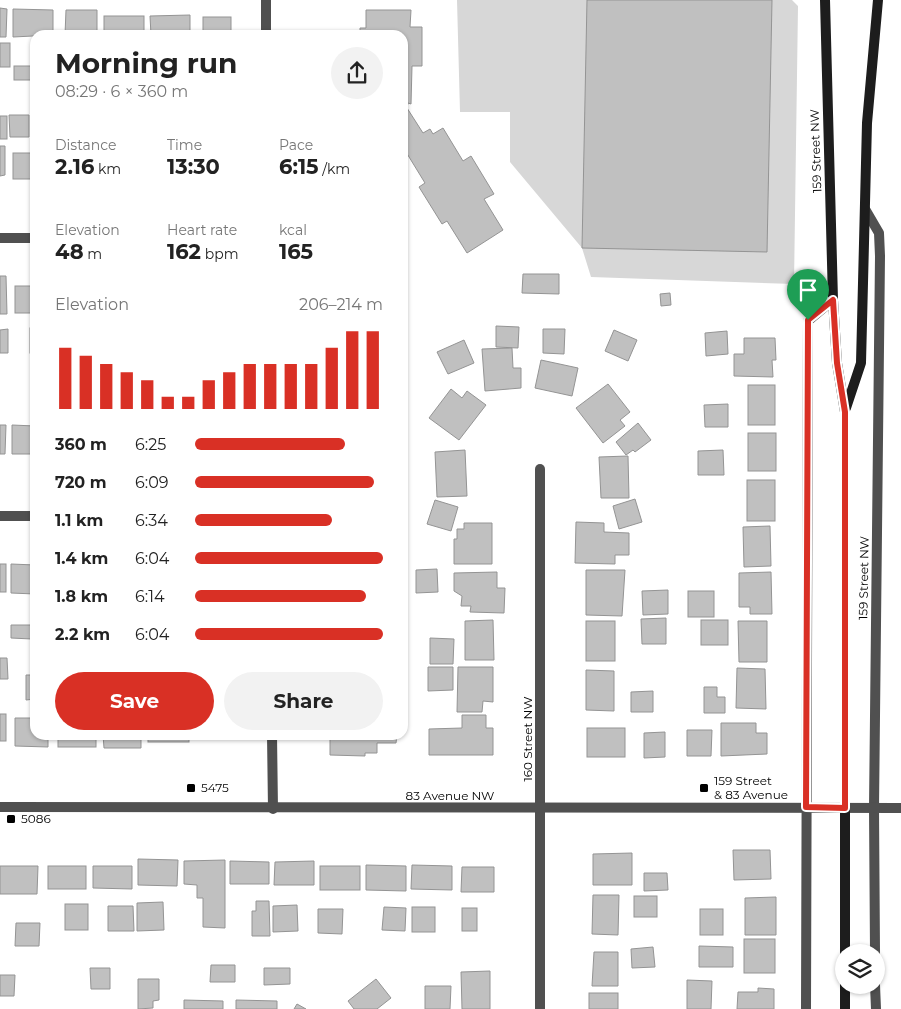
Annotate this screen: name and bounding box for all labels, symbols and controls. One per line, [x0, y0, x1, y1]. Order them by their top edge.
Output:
text: Morning run [55, 46, 237, 80]
button: share [331, 47, 383, 99]
text: 08:29 · 6 × 360 m [55, 82, 188, 101]
street label: 159 Street NW [807, 109, 824, 193]
text: Distance [55, 136, 117, 154]
text: Time [167, 136, 202, 154]
text: Pace [279, 136, 313, 154]
text: 2.16 [55, 154, 94, 179]
text: 13:30 [167, 154, 220, 179]
text: 6:15 [279, 154, 319, 179]
text: km [94, 160, 121, 178]
text: /km [319, 160, 350, 178]
text: Elevation [55, 221, 120, 239]
text: Heart rate [167, 221, 237, 239]
text: kcal [279, 221, 307, 239]
text: 48 [55, 239, 84, 264]
text: 162 [167, 239, 201, 264]
text: 165 [279, 239, 313, 264]
text: m [84, 245, 102, 263]
text: bpm [201, 245, 239, 263]
pin [787, 269, 829, 320]
icon: arrive [794, 276, 822, 304]
text: Elevation [55, 295, 129, 314]
text: 206–214 m [299, 295, 383, 314]
text: 360 m [55, 435, 107, 454]
text: 6:25 [135, 435, 166, 454]
text: 720 m [55, 473, 107, 492]
text: 6:09 [135, 473, 168, 492]
text: 1.1 km [55, 511, 103, 530]
text: 6:34 [135, 511, 168, 530]
street label: 159 Street NW [855, 536, 872, 620]
text: 1.4 km [55, 549, 108, 568]
text: 6:04 [135, 549, 169, 568]
text: 1.8 km [55, 587, 108, 606]
text: 6:14 [135, 587, 165, 606]
text: 2.2 km [55, 625, 110, 644]
text: 6:04 [135, 625, 169, 644]
button: Save [55, 672, 214, 730]
button: Share [224, 672, 383, 730]
street label: 160 Street NW [520, 696, 535, 782]
place label: 159 Street & 83 Avenue [714, 773, 788, 802]
place label: 5475 [201, 780, 229, 795]
marker: 5475 [185, 782, 197, 794]
marker: 159 Street & 83 Avenue [698, 782, 710, 794]
street label: 83 Avenue NW [406, 788, 494, 803]
place label: 5086 [21, 811, 51, 826]
marker: 5086 [5, 813, 17, 825]
map controls [835, 944, 885, 994]
button: layers [835, 944, 885, 994]

